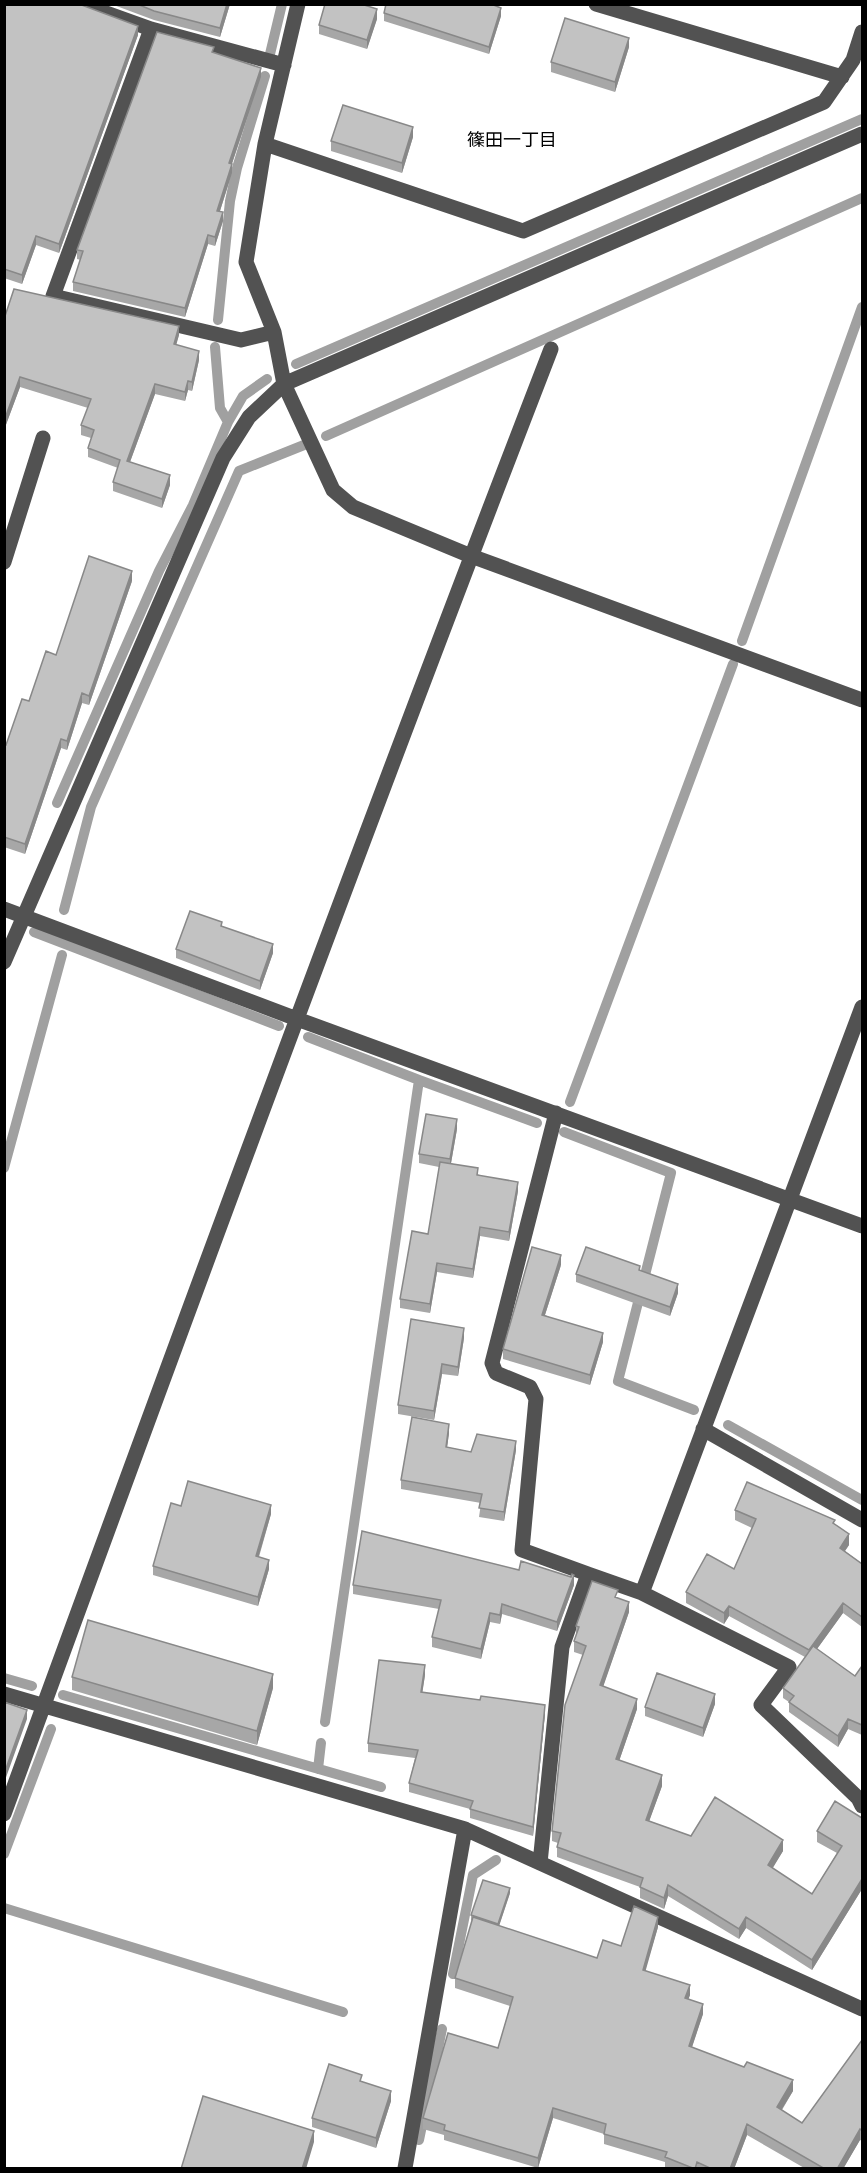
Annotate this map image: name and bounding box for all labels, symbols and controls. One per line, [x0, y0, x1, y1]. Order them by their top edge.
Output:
district label: 篠田一丁目 [467, 129, 557, 151]

